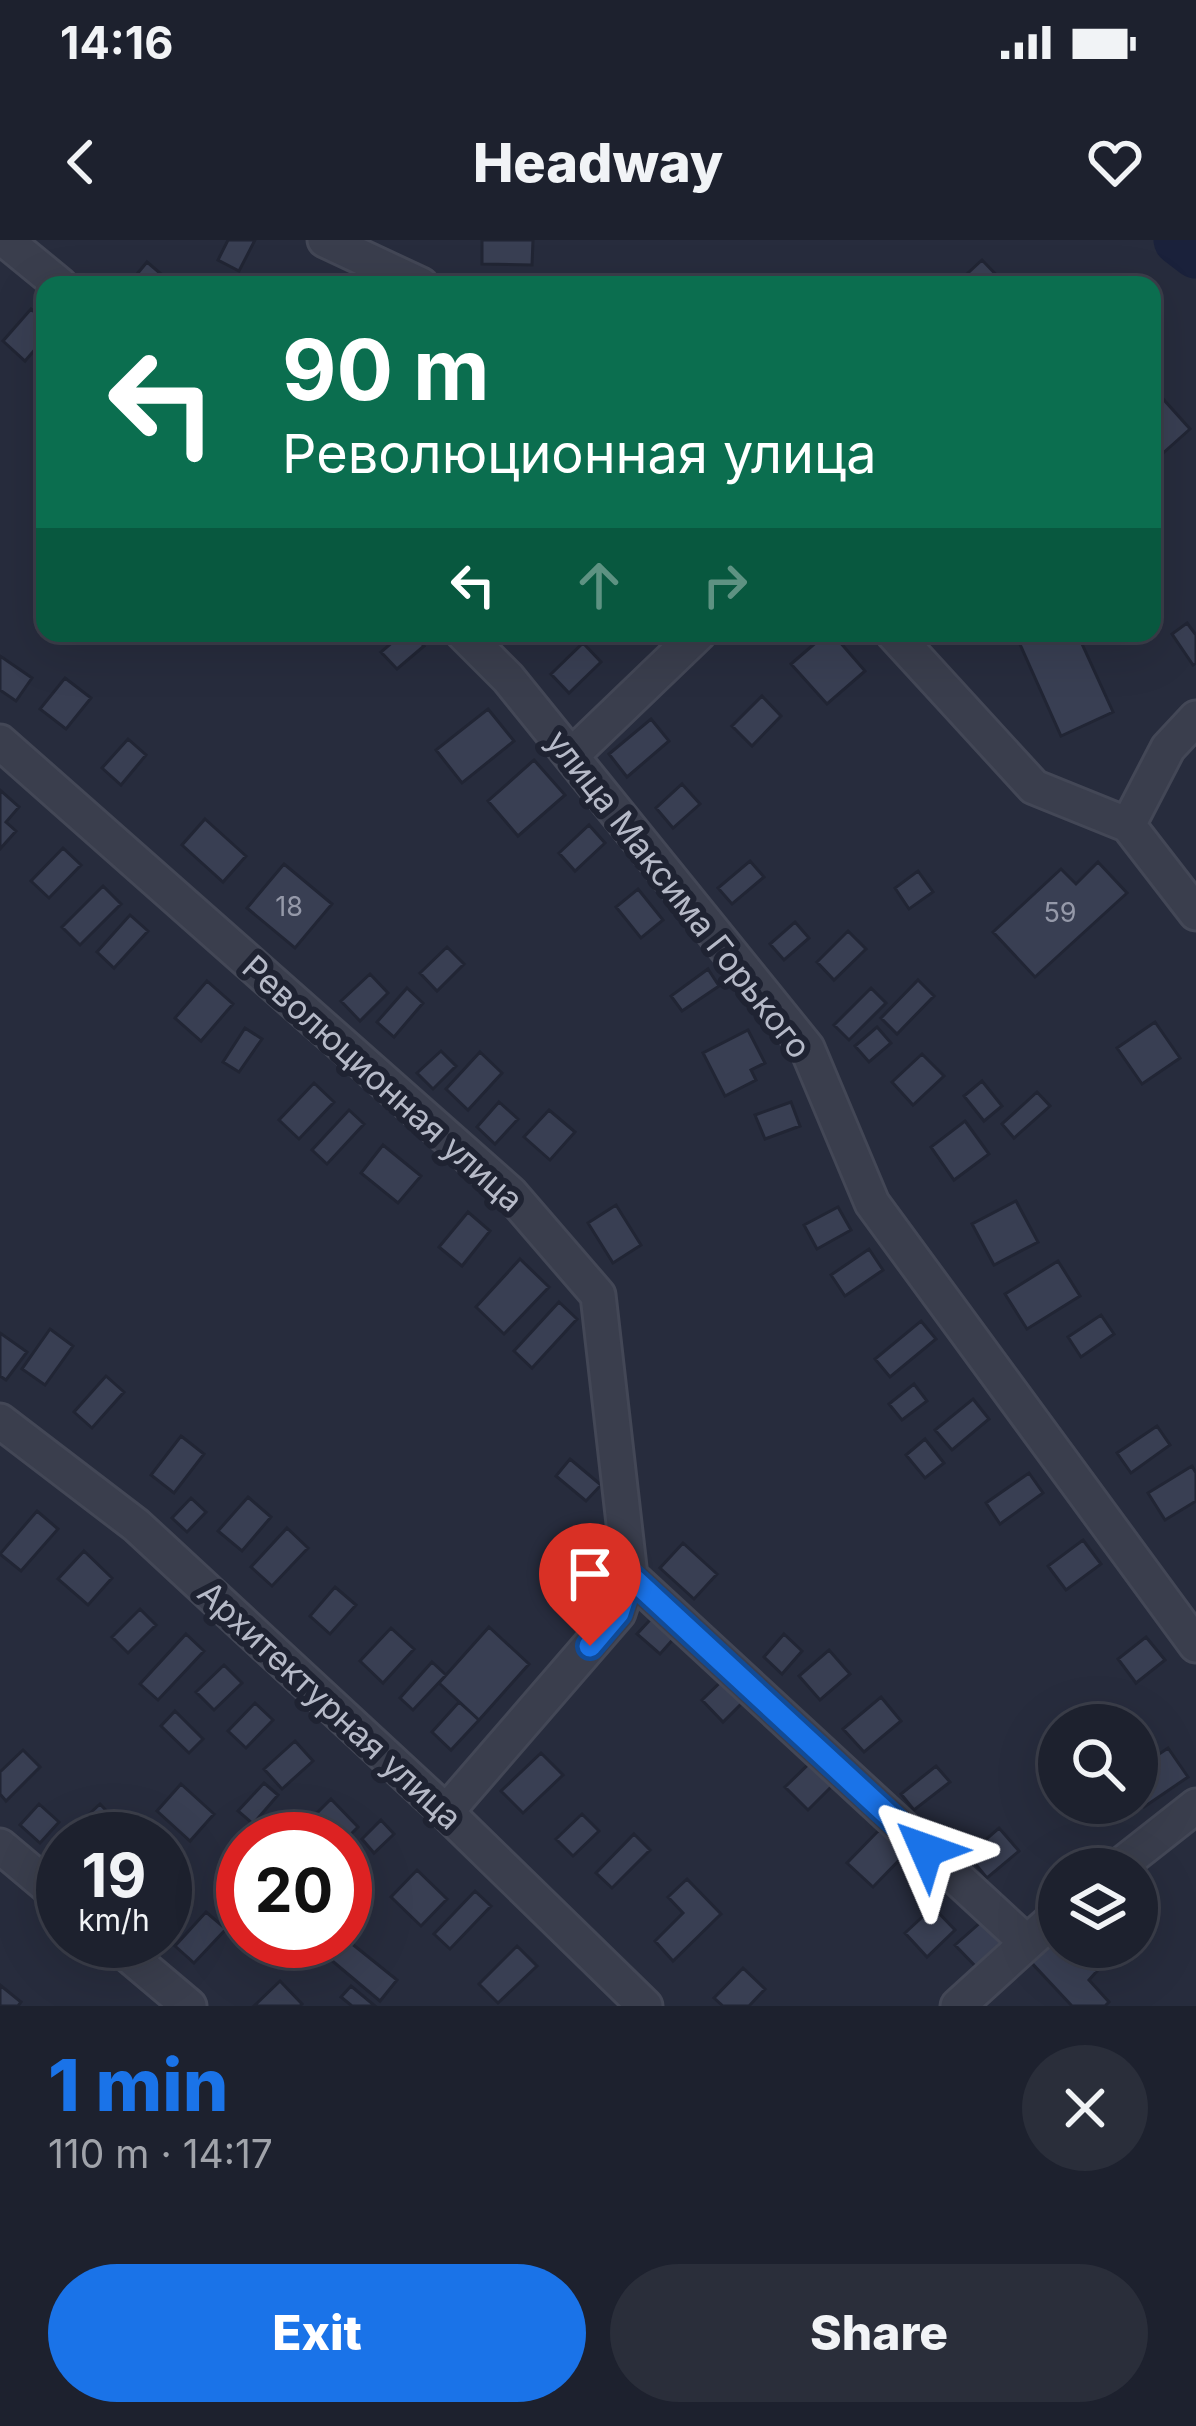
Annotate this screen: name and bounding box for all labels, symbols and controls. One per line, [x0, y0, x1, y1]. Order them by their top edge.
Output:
text: 14:16 [60, 15, 174, 70]
icon: back [48, 129, 114, 195]
icon: heart [1082, 129, 1148, 195]
text: Headway [473, 130, 723, 195]
text: 90 m [282, 319, 490, 420]
icon: left [84, 324, 240, 480]
text: Революционная улица [282, 421, 876, 486]
icon: left [440, 552, 506, 618]
icon: ahead [566, 552, 632, 618]
icon: right [692, 552, 758, 618]
street label: улица Максима Горького [538, 722, 820, 1066]
house number: 18 [275, 890, 303, 923]
house number: 59 [1043, 896, 1077, 929]
street label: Революционная улица [235, 947, 531, 1219]
pin [539, 1523, 641, 1646]
icon: arrive [557, 1541, 623, 1607]
street label: Архитектурная улица [190, 1572, 470, 1838]
map controls [1038, 1704, 1158, 1968]
button: search [1038, 1704, 1158, 1824]
position arrow [863, 1787, 989, 1913]
speed limit sign: 20 [216, 1812, 372, 1968]
text: 19 [82, 1839, 146, 1911]
button: layers [1038, 1848, 1158, 1968]
text: km/h [78, 1902, 150, 1938]
text: 1 min [48, 2041, 228, 2128]
button: close [1022, 2045, 1148, 2171]
text: 110 m · 14:17 [48, 2130, 273, 2177]
button: Exit [48, 2264, 586, 2402]
button: Share [610, 2264, 1148, 2402]

